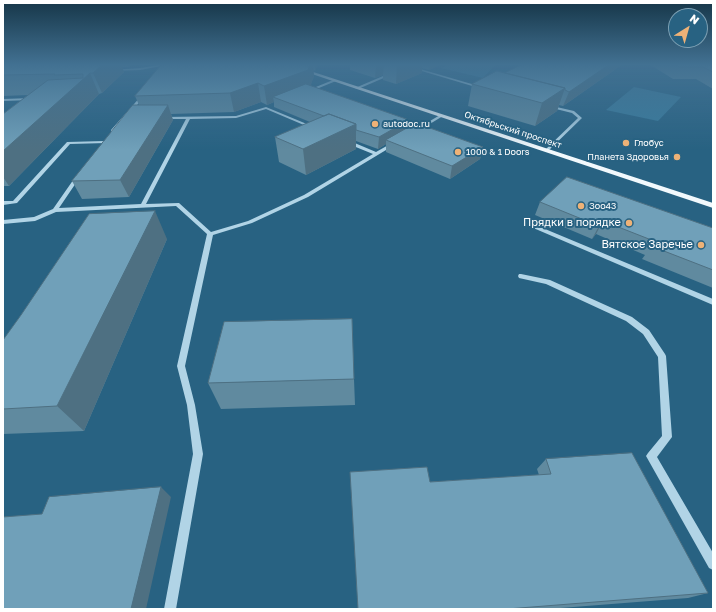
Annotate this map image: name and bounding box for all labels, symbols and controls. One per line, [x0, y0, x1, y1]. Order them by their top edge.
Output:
north arrow [668, 8, 708, 48]
text: N [688, 11, 702, 27]
street label: Октябрьский проспект [463, 109, 563, 151]
marker: autodoc.ru [370, 119, 380, 129]
place label: autodoc.ru [383, 119, 430, 129]
marker: Глобус [621, 138, 631, 148]
place label: Глобус [634, 138, 664, 148]
marker: 1000 & 1 Doors [453, 147, 463, 157]
place label: 1000 & 1 Doors [466, 147, 530, 157]
place label: Планета Здоровья [587, 152, 669, 162]
marker: Планета Здоровья [672, 152, 682, 162]
marker: Зоо43 [576, 201, 586, 211]
place label: Зоо43 [589, 201, 616, 211]
place label: Прядки в порядке [523, 216, 621, 230]
marker: Прядки в порядке [624, 218, 634, 228]
place label: Вятское Заречье [602, 238, 693, 252]
marker: Вятское Заречье [696, 240, 706, 250]

